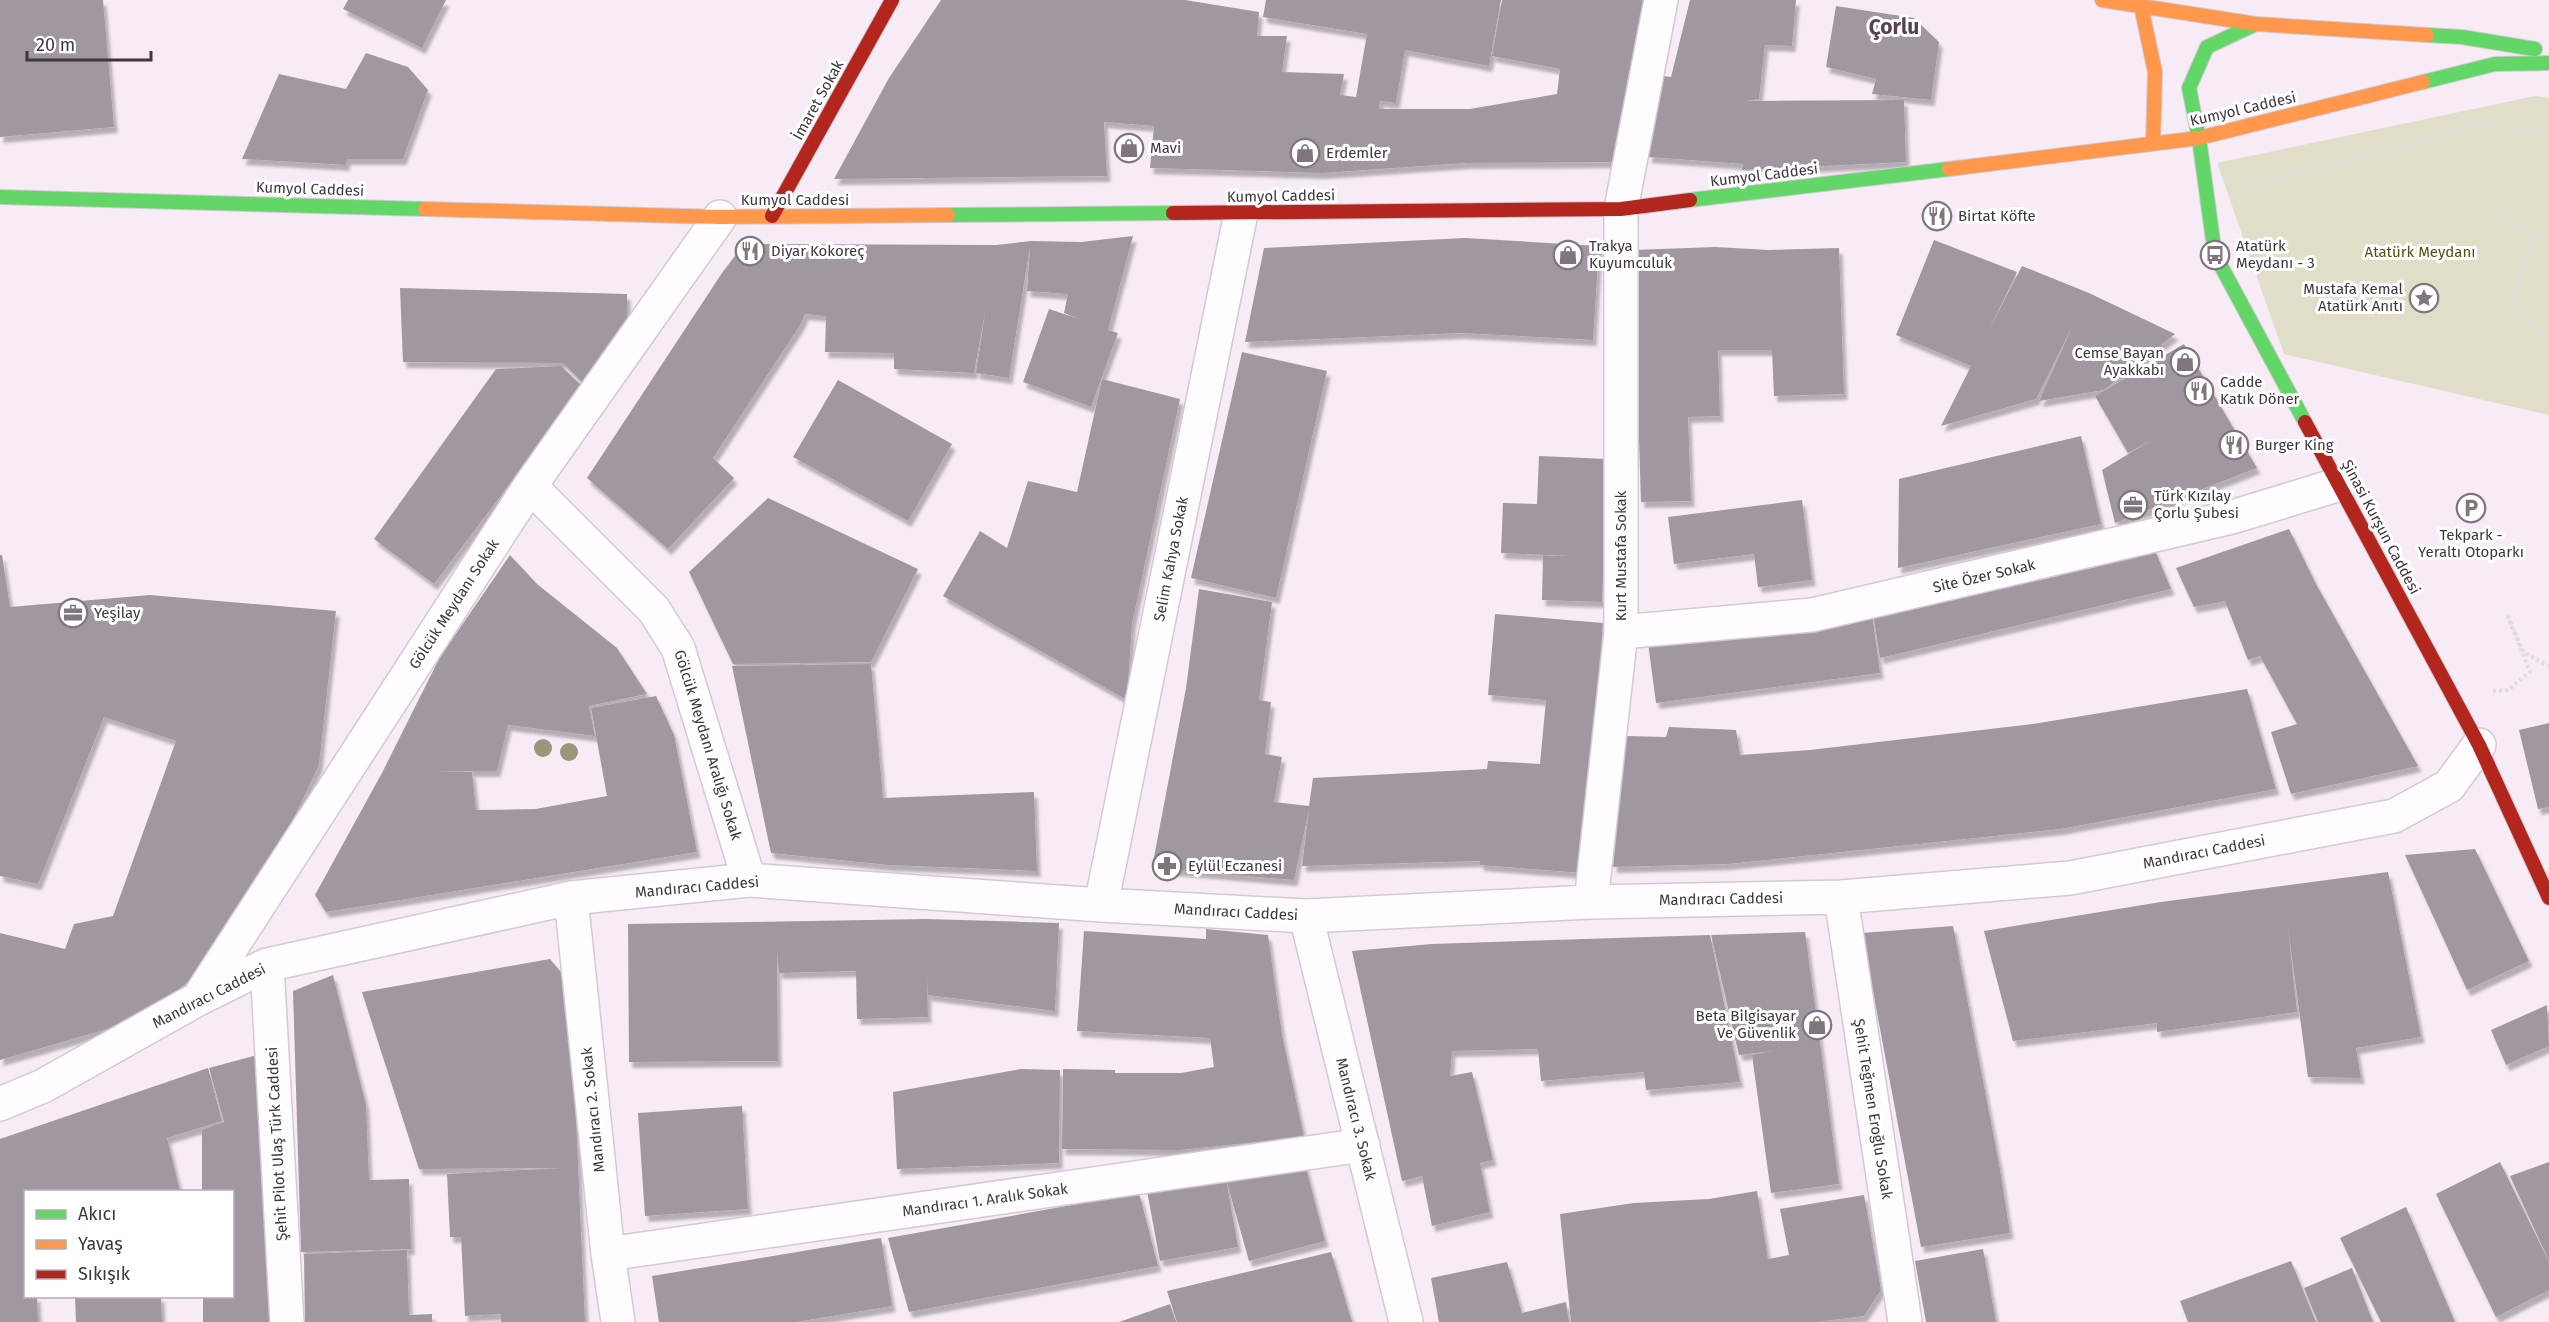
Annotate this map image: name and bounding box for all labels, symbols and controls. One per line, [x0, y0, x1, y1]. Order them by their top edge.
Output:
district label: Çorlu [1869, 14, 1919, 40]
scale bar [27, 24, 152, 62]
text: 20 m [36, 34, 75, 56]
street label: İmaret Sokak [789, 57, 847, 143]
street label: Kumyol Caddesi [2188, 88, 2298, 130]
shop icon: Mavi [1113, 132, 1145, 164]
shop icon: Erdemler [1289, 137, 1321, 169]
place label: Mavi [1150, 139, 1181, 157]
place label: Erdemler [1326, 144, 1388, 162]
street label: Kumyol Caddesi [1709, 159, 1819, 191]
street label: Kumyol Caddesi [256, 178, 364, 200]
street label: Kumyol Caddesi [1227, 186, 1335, 206]
street label: Kumyol Caddesi [741, 191, 849, 209]
restaurant icon: Birtat Köfte [1921, 200, 1953, 232]
place label: Birtat Köfte [1958, 207, 2036, 225]
restaurant icon: Diyar Kokoreç [734, 235, 766, 267]
place label: Trakya Kuyumculuk [1589, 237, 1672, 272]
place label: Atatürk Meydanı - 3 [2236, 237, 2315, 272]
shop icon: Trakya Kuyumculuk [1552, 239, 1584, 271]
bus stop icon: Atatürk Meydanı - 3 [2199, 239, 2231, 271]
place label: Diyar Kokoreç [771, 242, 864, 260]
park label: Atatürk Meydanı [2365, 243, 2475, 261]
place label: Mustafa Kemal Atatürk Anıtı [2303, 280, 2404, 315]
place icon: Mustafa Kemal Atatürk Anıtı [2408, 282, 2440, 314]
place label: Cemse Bayan Ayakkabı [2075, 344, 2164, 379]
shop icon: Cemse Bayan Ayakkabı [2169, 346, 2201, 378]
place label: Cadde Katık Döner [2220, 373, 2300, 408]
restaurant icon: Cadde Katık Döner [2183, 375, 2215, 407]
restaurant icon: Burger King [2218, 429, 2250, 461]
place label: Burger King [2255, 436, 2334, 454]
street label: Şinasi Kurşun Caddesi [2338, 457, 2424, 597]
place label: Türk Kızılay Çorlu Şubesi [2154, 487, 2239, 522]
office icon: Türk Kızılay Çorlu Şubesi [2117, 489, 2149, 521]
street label: Kurt Mustafa Sokak [1612, 490, 1630, 621]
parking icon: Tekpark - Yeraltı Otoparkı [2455, 492, 2487, 524]
street label: Selim Kahya Sokak [1150, 495, 1192, 623]
place label: Tekpark - Yeraltı Otoparkı [2418, 526, 2524, 561]
street label: Gölcük Meydanı Sokak [405, 535, 503, 672]
street label: Site Özer Sokak [1931, 555, 2037, 597]
office icon: Yeşilay [57, 597, 89, 629]
place label: Yeşilay [94, 604, 141, 622]
street label: Gölcük Meydanı Aralığı Sokak [670, 648, 746, 843]
street label: Mandıracı Caddesi [2141, 831, 2267, 873]
pharmacy icon: Eylül Eczanesi [1151, 850, 1183, 882]
place label: Eylül Eczanesi [1188, 857, 1282, 875]
street label: Mandıracı Caddesi [634, 873, 760, 901]
street label: Mandıracı Caddesi [1659, 889, 1783, 909]
street label: Mandıracı Caddesi [1173, 900, 1299, 924]
street label: Mandıracı Caddesi [149, 960, 269, 1032]
place label: Beta Bilgisayar Ve Güvenlik [1696, 1007, 1796, 1042]
shop icon: Beta Bilgisayar Ve Güvenlik [1801, 1009, 1833, 1041]
street label: Şehit Teğmen Eroğlu Sokak [1850, 1017, 1896, 1201]
street label: Şehit Pilot Ulaş Türk Caddesi [263, 1046, 291, 1242]
street label: Mandıracı 2. Sokak [577, 1046, 609, 1174]
street label: Mandıracı 3. Sokak [1332, 1056, 1380, 1183]
street label: Mandıracı 1. Aralık Sokak [901, 1179, 1069, 1221]
legend [24, 1190, 234, 1298]
text: Akıcı [78, 1203, 116, 1225]
text: Yavaş [78, 1233, 123, 1255]
text: Sıkışık [78, 1263, 131, 1285]

